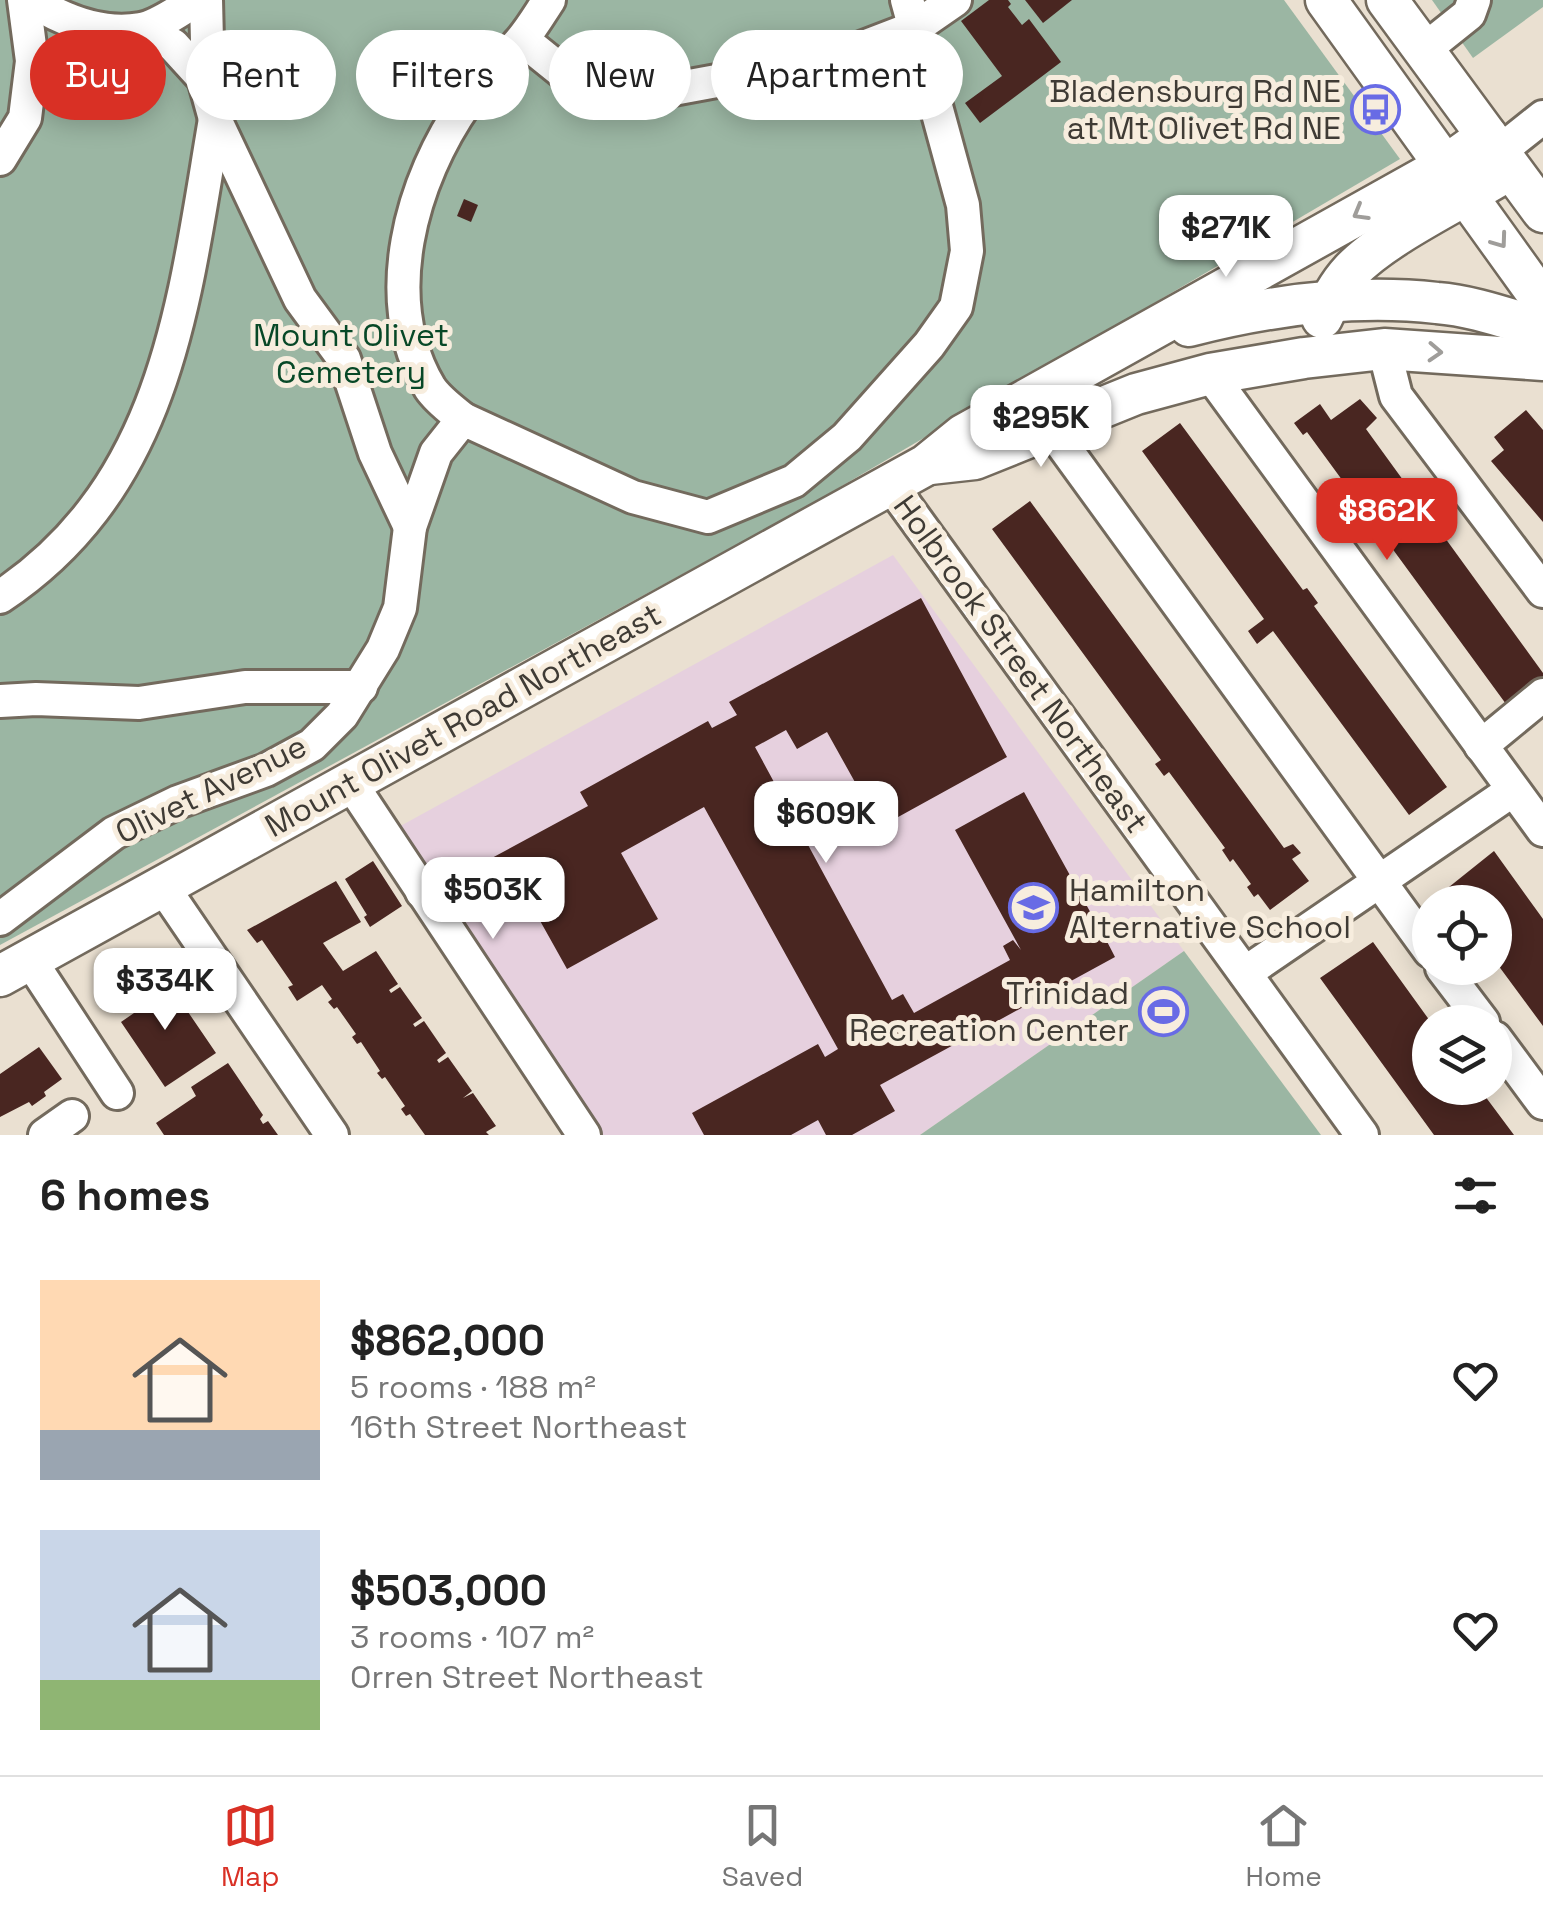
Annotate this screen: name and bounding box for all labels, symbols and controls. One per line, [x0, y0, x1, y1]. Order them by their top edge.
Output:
chip: Buy [30, 30, 166, 120]
chip: Rent [186, 30, 336, 120]
chip: Filters [356, 30, 529, 120]
chip: New [549, 30, 691, 120]
chip: Apartment [711, 30, 963, 120]
place label: Bladensburg Rd NE at Mt Olivet Rd NE [1049, 71, 1341, 148]
bus stop icon: Bladensburg Rd NE at Mt Olivet Rd NE [1350, 83, 1402, 135]
pin: $271K [1156, 195, 1296, 280]
one-way arrow [1353, 201, 1371, 221]
text: $271K [1181, 207, 1271, 247]
one-way arrow [1488, 230, 1506, 248]
park label: Mount Olivet Cemetery [253, 315, 449, 392]
one-way arrow [1428, 341, 1444, 362]
pin: $295K [971, 385, 1111, 470]
text: $295K [992, 397, 1090, 437]
pin: $862K [1317, 478, 1457, 563]
street label: Holbrook Street Northeast [885, 487, 1157, 841]
text: $862K [1338, 490, 1436, 530]
street label: Mount Olivet Road Northeast [258, 594, 668, 846]
street label: Olivet Avenue [109, 726, 313, 852]
pin: $609K [756, 781, 896, 866]
text: $609K [776, 793, 876, 833]
pin: $503K [423, 857, 563, 942]
text: $503K [444, 869, 542, 909]
place label: Hamilton Alternative School [1069, 870, 1351, 947]
school or university icon: Hamilton Alternative School [1008, 882, 1060, 934]
map controls [1412, 885, 1512, 1105]
button: locate [1412, 885, 1512, 985]
pin: $334K [95, 948, 235, 1033]
text: $334K [116, 960, 214, 1000]
place label: Trinidad Recreation Center [849, 973, 1129, 1050]
sports icon: Trinidad Recreation Center [1138, 985, 1190, 1037]
button: layers [1412, 1005, 1512, 1105]
icon: filters [1448, 1168, 1503, 1223]
text: 6 homes [40, 1169, 210, 1222]
text: $862,000 [350, 1314, 545, 1367]
icon: home [120, 1320, 240, 1440]
icon: heart [1448, 1353, 1503, 1408]
text: 5 rooms · 188 m² [350, 1367, 596, 1407]
text: 16th Street Northeast [350, 1407, 687, 1447]
text: $503,000 [350, 1564, 547, 1617]
icon: home [120, 1570, 240, 1690]
icon: heart [1448, 1603, 1503, 1658]
text: 3 rooms · 107 m² [350, 1617, 594, 1657]
text: Orren Street Northeast [350, 1657, 704, 1697]
tab: Map [221, 1798, 279, 1894]
tab: Saved [722, 1798, 803, 1894]
tab: Home [1246, 1798, 1322, 1894]

